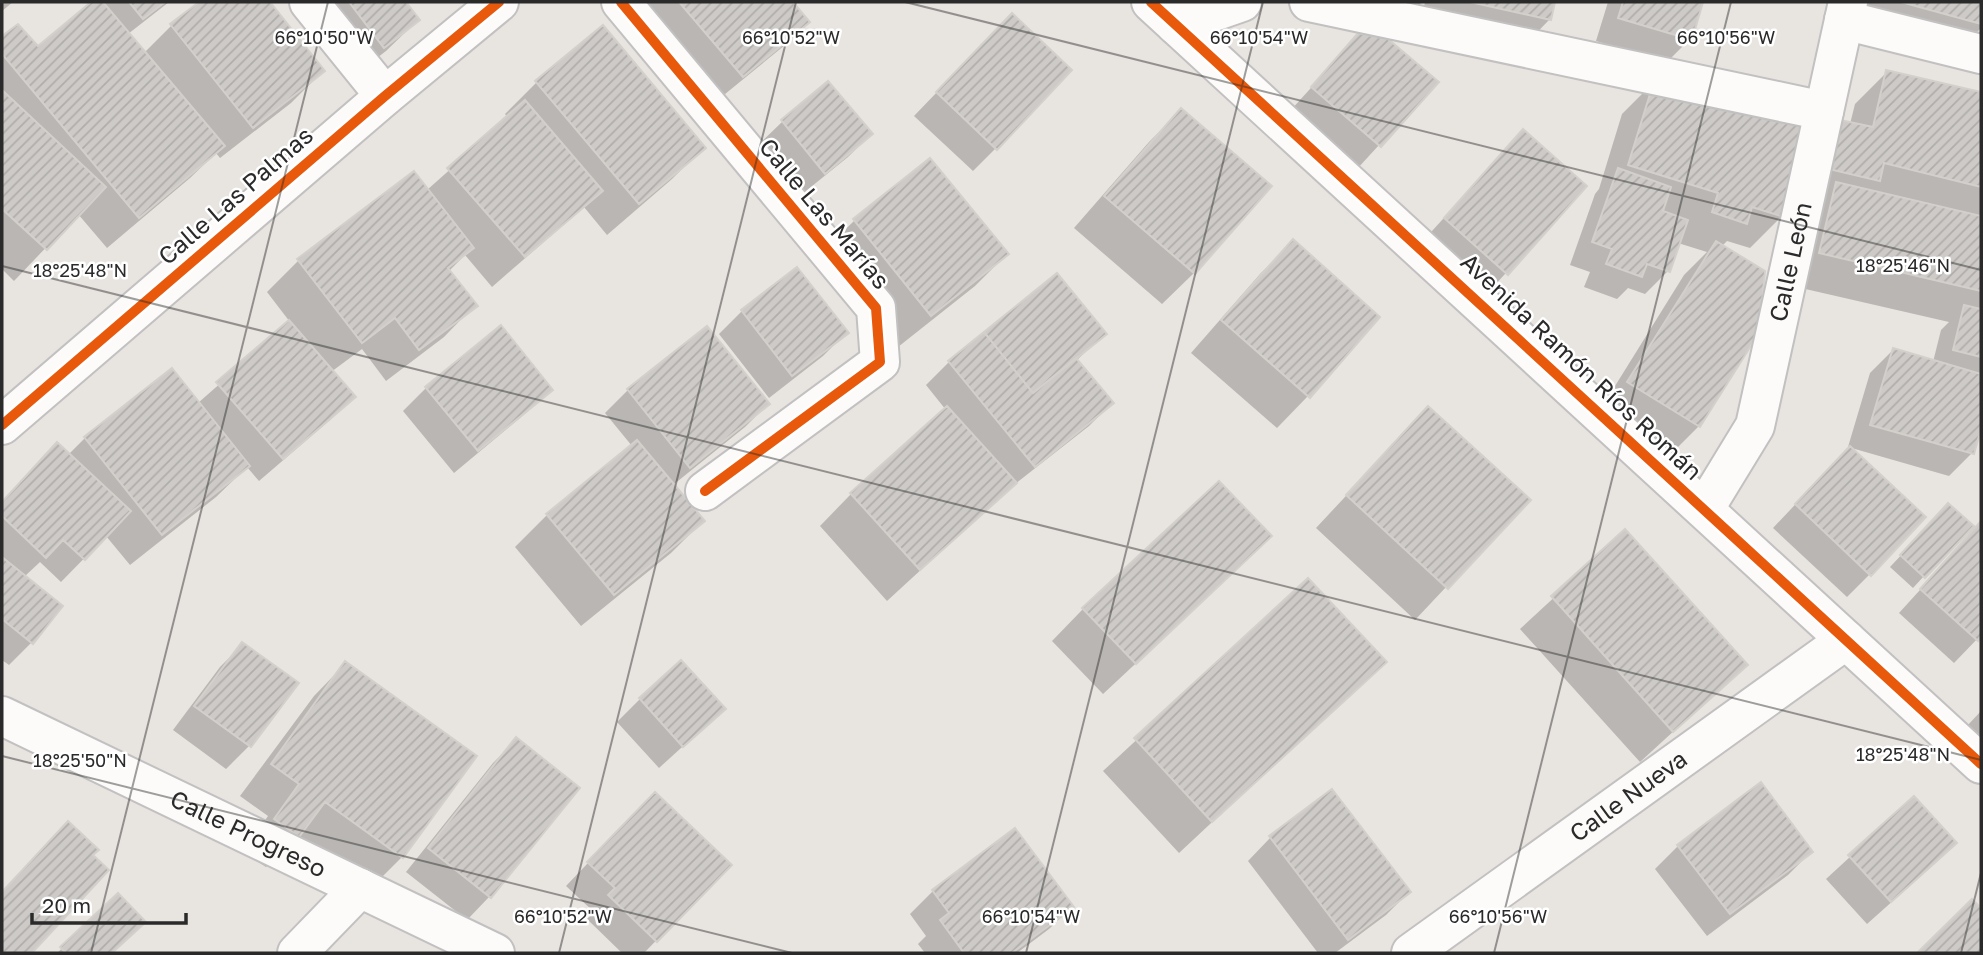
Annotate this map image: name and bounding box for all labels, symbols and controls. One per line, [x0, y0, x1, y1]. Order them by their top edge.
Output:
text: 66°10'50"W [275, 26, 373, 48]
text: 66°10'52"W [742, 26, 840, 48]
text: 66°10'54"W [1210, 26, 1308, 48]
text: 66°10'56"W [1677, 26, 1775, 48]
street label: Calle Las Palmas [152, 120, 318, 270]
street label: Calle Las Marías [754, 132, 896, 294]
street label: Calle León [1762, 199, 1817, 324]
street label: Avenida Ramón Ríos Román [1455, 247, 1709, 485]
text: 18°25'46"N [1856, 254, 1950, 276]
text: 18°25'48"N [33, 259, 127, 281]
street label: Calle Nueva [1563, 743, 1692, 847]
text: 18°25'48"N [1856, 743, 1950, 765]
text: 18°25'50"N [33, 749, 127, 771]
street label: Calle Progreso [166, 783, 331, 883]
scale bar [32, 881, 186, 925]
text: 20 m [42, 892, 91, 918]
text: 66°10'52"W [514, 905, 612, 927]
text: 66°10'54"W [982, 905, 1080, 927]
text: 66°10'56"W [1449, 905, 1547, 927]

